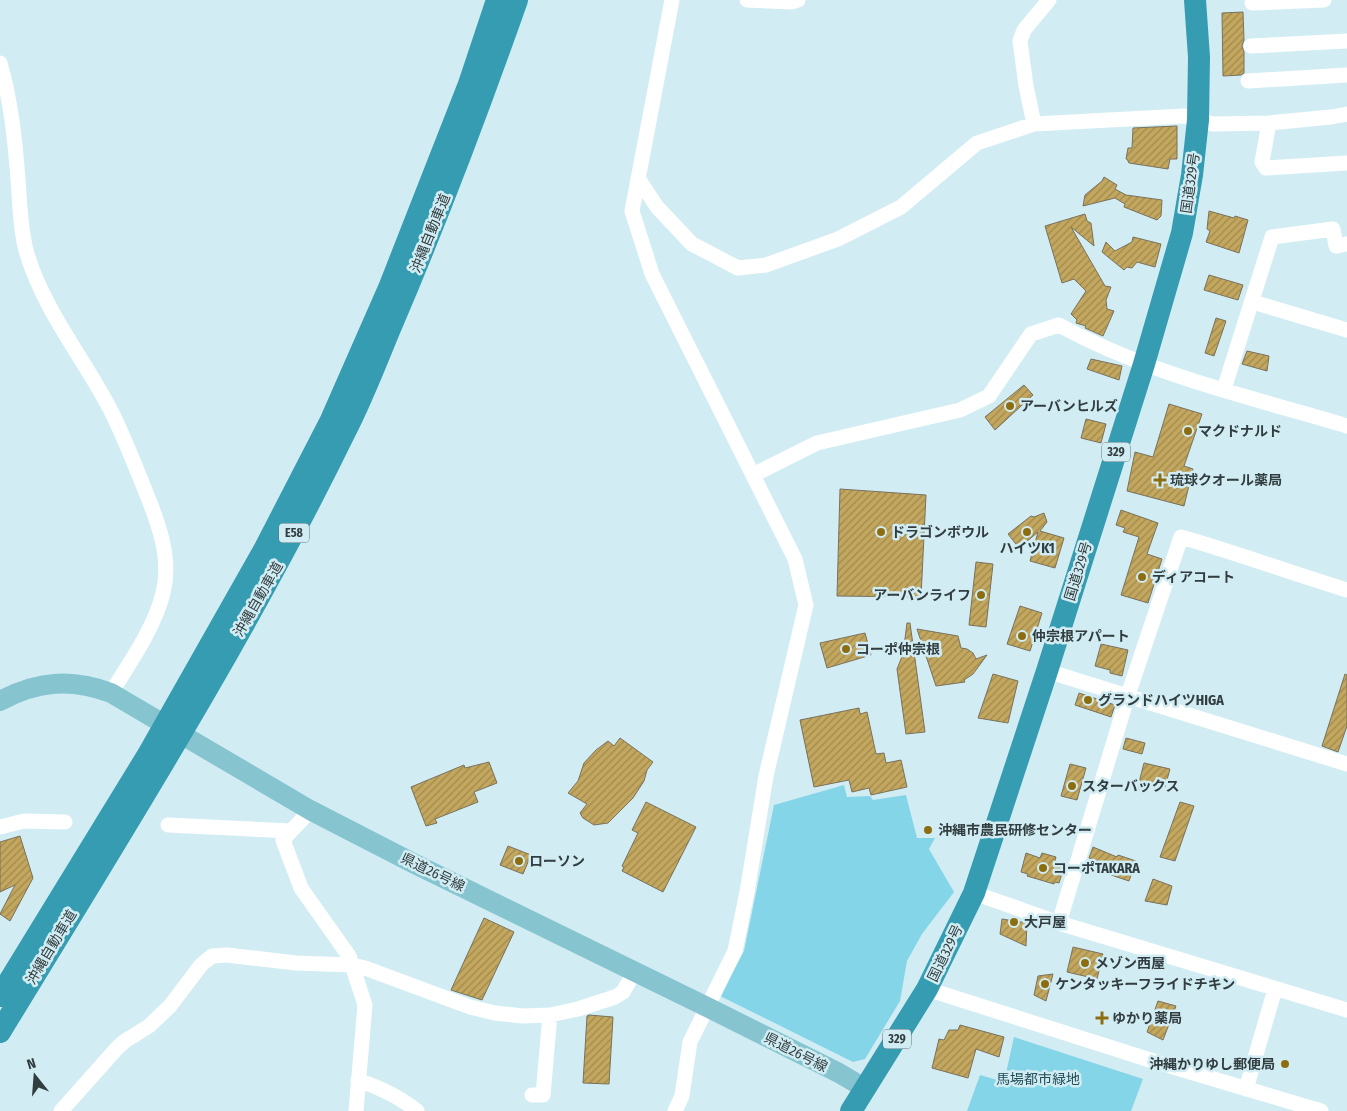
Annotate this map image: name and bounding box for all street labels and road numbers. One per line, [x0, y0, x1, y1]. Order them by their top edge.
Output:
street label: 国道329号 [1178, 152, 1203, 215]
street label: 沖縄自動車道 [407, 191, 454, 275]
road number: 329 [1102, 442, 1130, 462]
road number: E58 [279, 524, 309, 542]
street label: 国道329号 [1061, 539, 1096, 603]
street label: 沖縄自動車道 [230, 559, 287, 640]
street label: 県道26号線 [398, 850, 468, 895]
street label: 沖縄自動車道 [23, 907, 80, 988]
street label: 国道329号 [924, 922, 966, 984]
street label: 県道26号線 [761, 1029, 830, 1076]
road number: 329 [883, 1030, 911, 1048]

